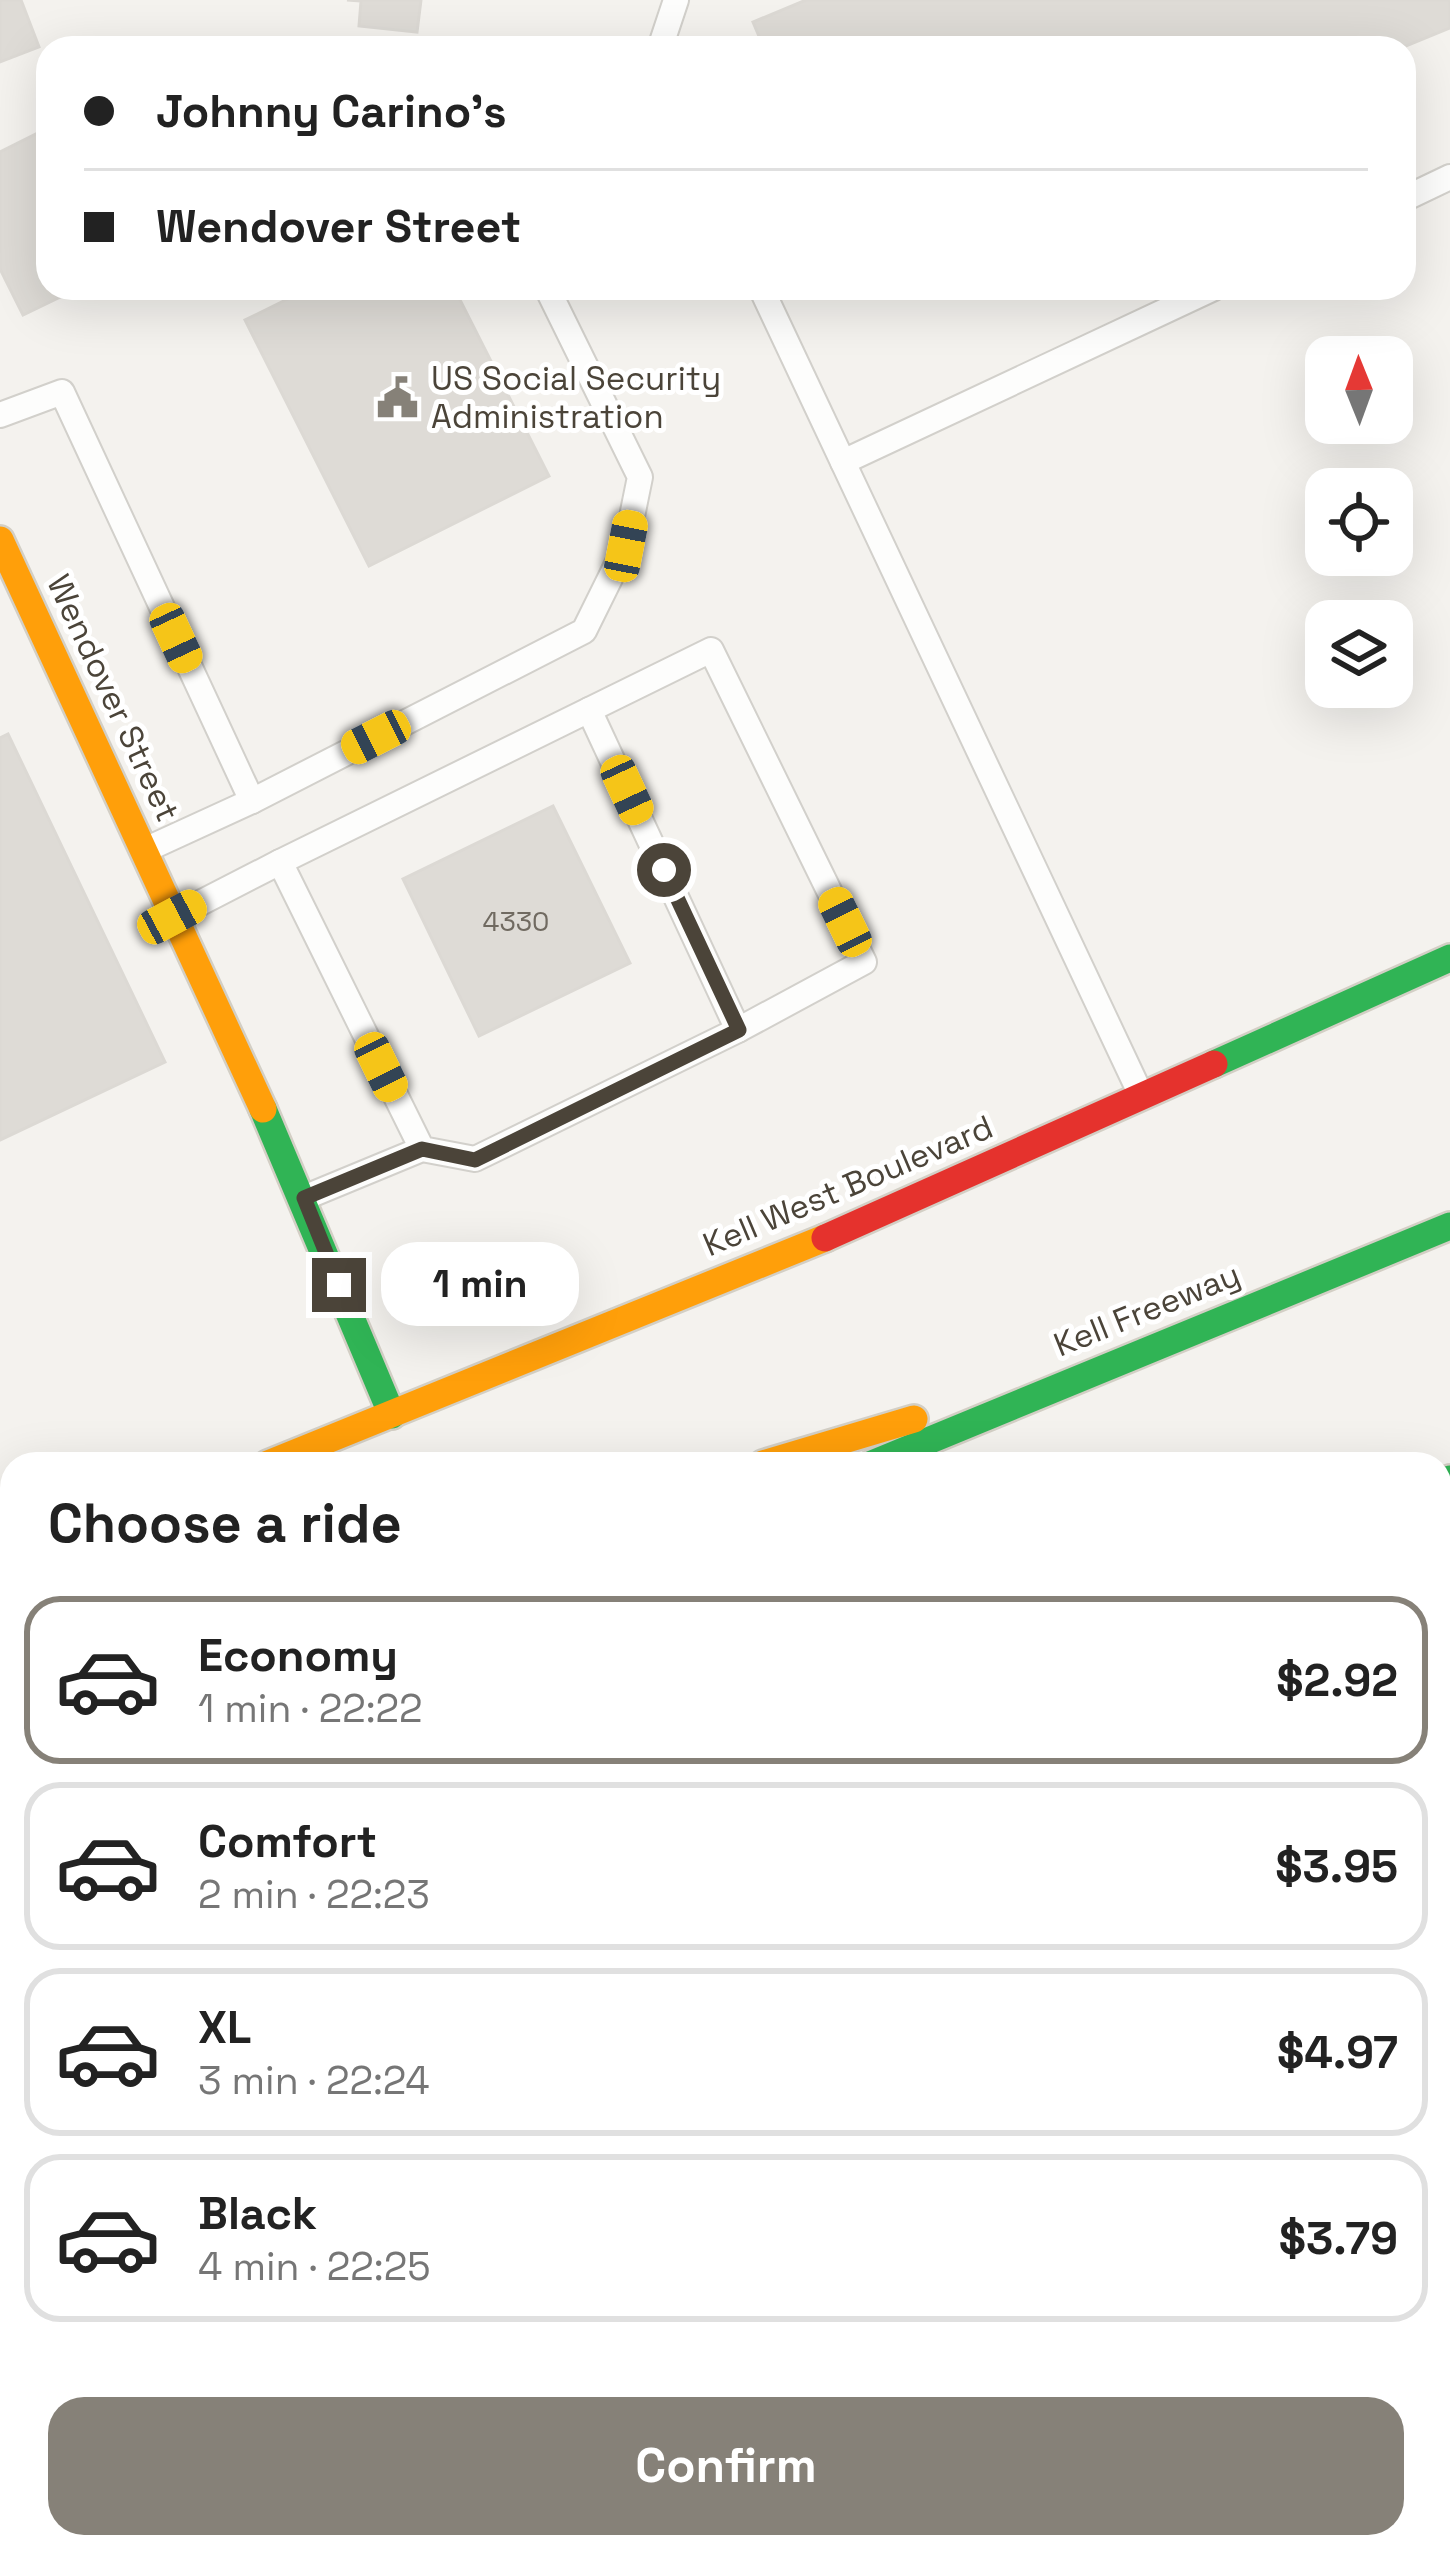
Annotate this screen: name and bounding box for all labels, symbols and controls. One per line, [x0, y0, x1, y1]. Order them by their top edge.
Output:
text: Johnny Carino's [156, 83, 507, 140]
text: Wendover Street [156, 198, 521, 255]
north arrow [1305, 336, 1413, 444]
map controls [1305, 336, 1413, 708]
place label: US Social Security Administration [431, 358, 721, 438]
public building icon: US Social Security Administration [374, 375, 420, 421]
button: locate [1305, 468, 1413, 576]
car [601, 507, 651, 585]
street label: Wendover Street [37, 568, 189, 828]
car [144, 598, 208, 678]
button: layers [1305, 600, 1413, 708]
car [336, 705, 416, 769]
car [595, 750, 659, 830]
route start [637, 843, 691, 897]
car [813, 882, 877, 962]
car [132, 884, 212, 950]
house number: 4330 [483, 904, 549, 939]
car [349, 1027, 413, 1107]
street label: Kell West Boulevard [697, 1106, 999, 1266]
callout: 1 min [381, 1243, 579, 1327]
street label: Kell Freeway [1048, 1254, 1246, 1366]
route end [312, 1258, 366, 1312]
text: 1 min [432, 1259, 528, 1308]
text: Choose a ride [48, 1489, 402, 1558]
icon: car [54, 1626, 162, 1734]
text: Economy [198, 1627, 398, 1684]
text: $2.92 [1276, 1652, 1398, 1709]
text: 1 min · 22:22 [198, 1684, 423, 1733]
icon: car [54, 1812, 162, 1920]
text: Comfort [198, 1813, 377, 1870]
text: $3.95 [1275, 1838, 1398, 1895]
text: 2 min · 22:23 [198, 1870, 430, 1919]
icon: car [54, 1998, 162, 2106]
text: XL [198, 1999, 251, 2056]
text: $4.97 [1277, 2024, 1398, 2081]
text: 3 min · 22:24 [198, 2056, 430, 2105]
icon: car [54, 2184, 162, 2292]
text: Black [198, 2185, 317, 2242]
text: $3.79 [1279, 2210, 1398, 2267]
text: 4 min · 22:25 [198, 2242, 431, 2291]
button: Confirm [48, 2397, 1404, 2535]

